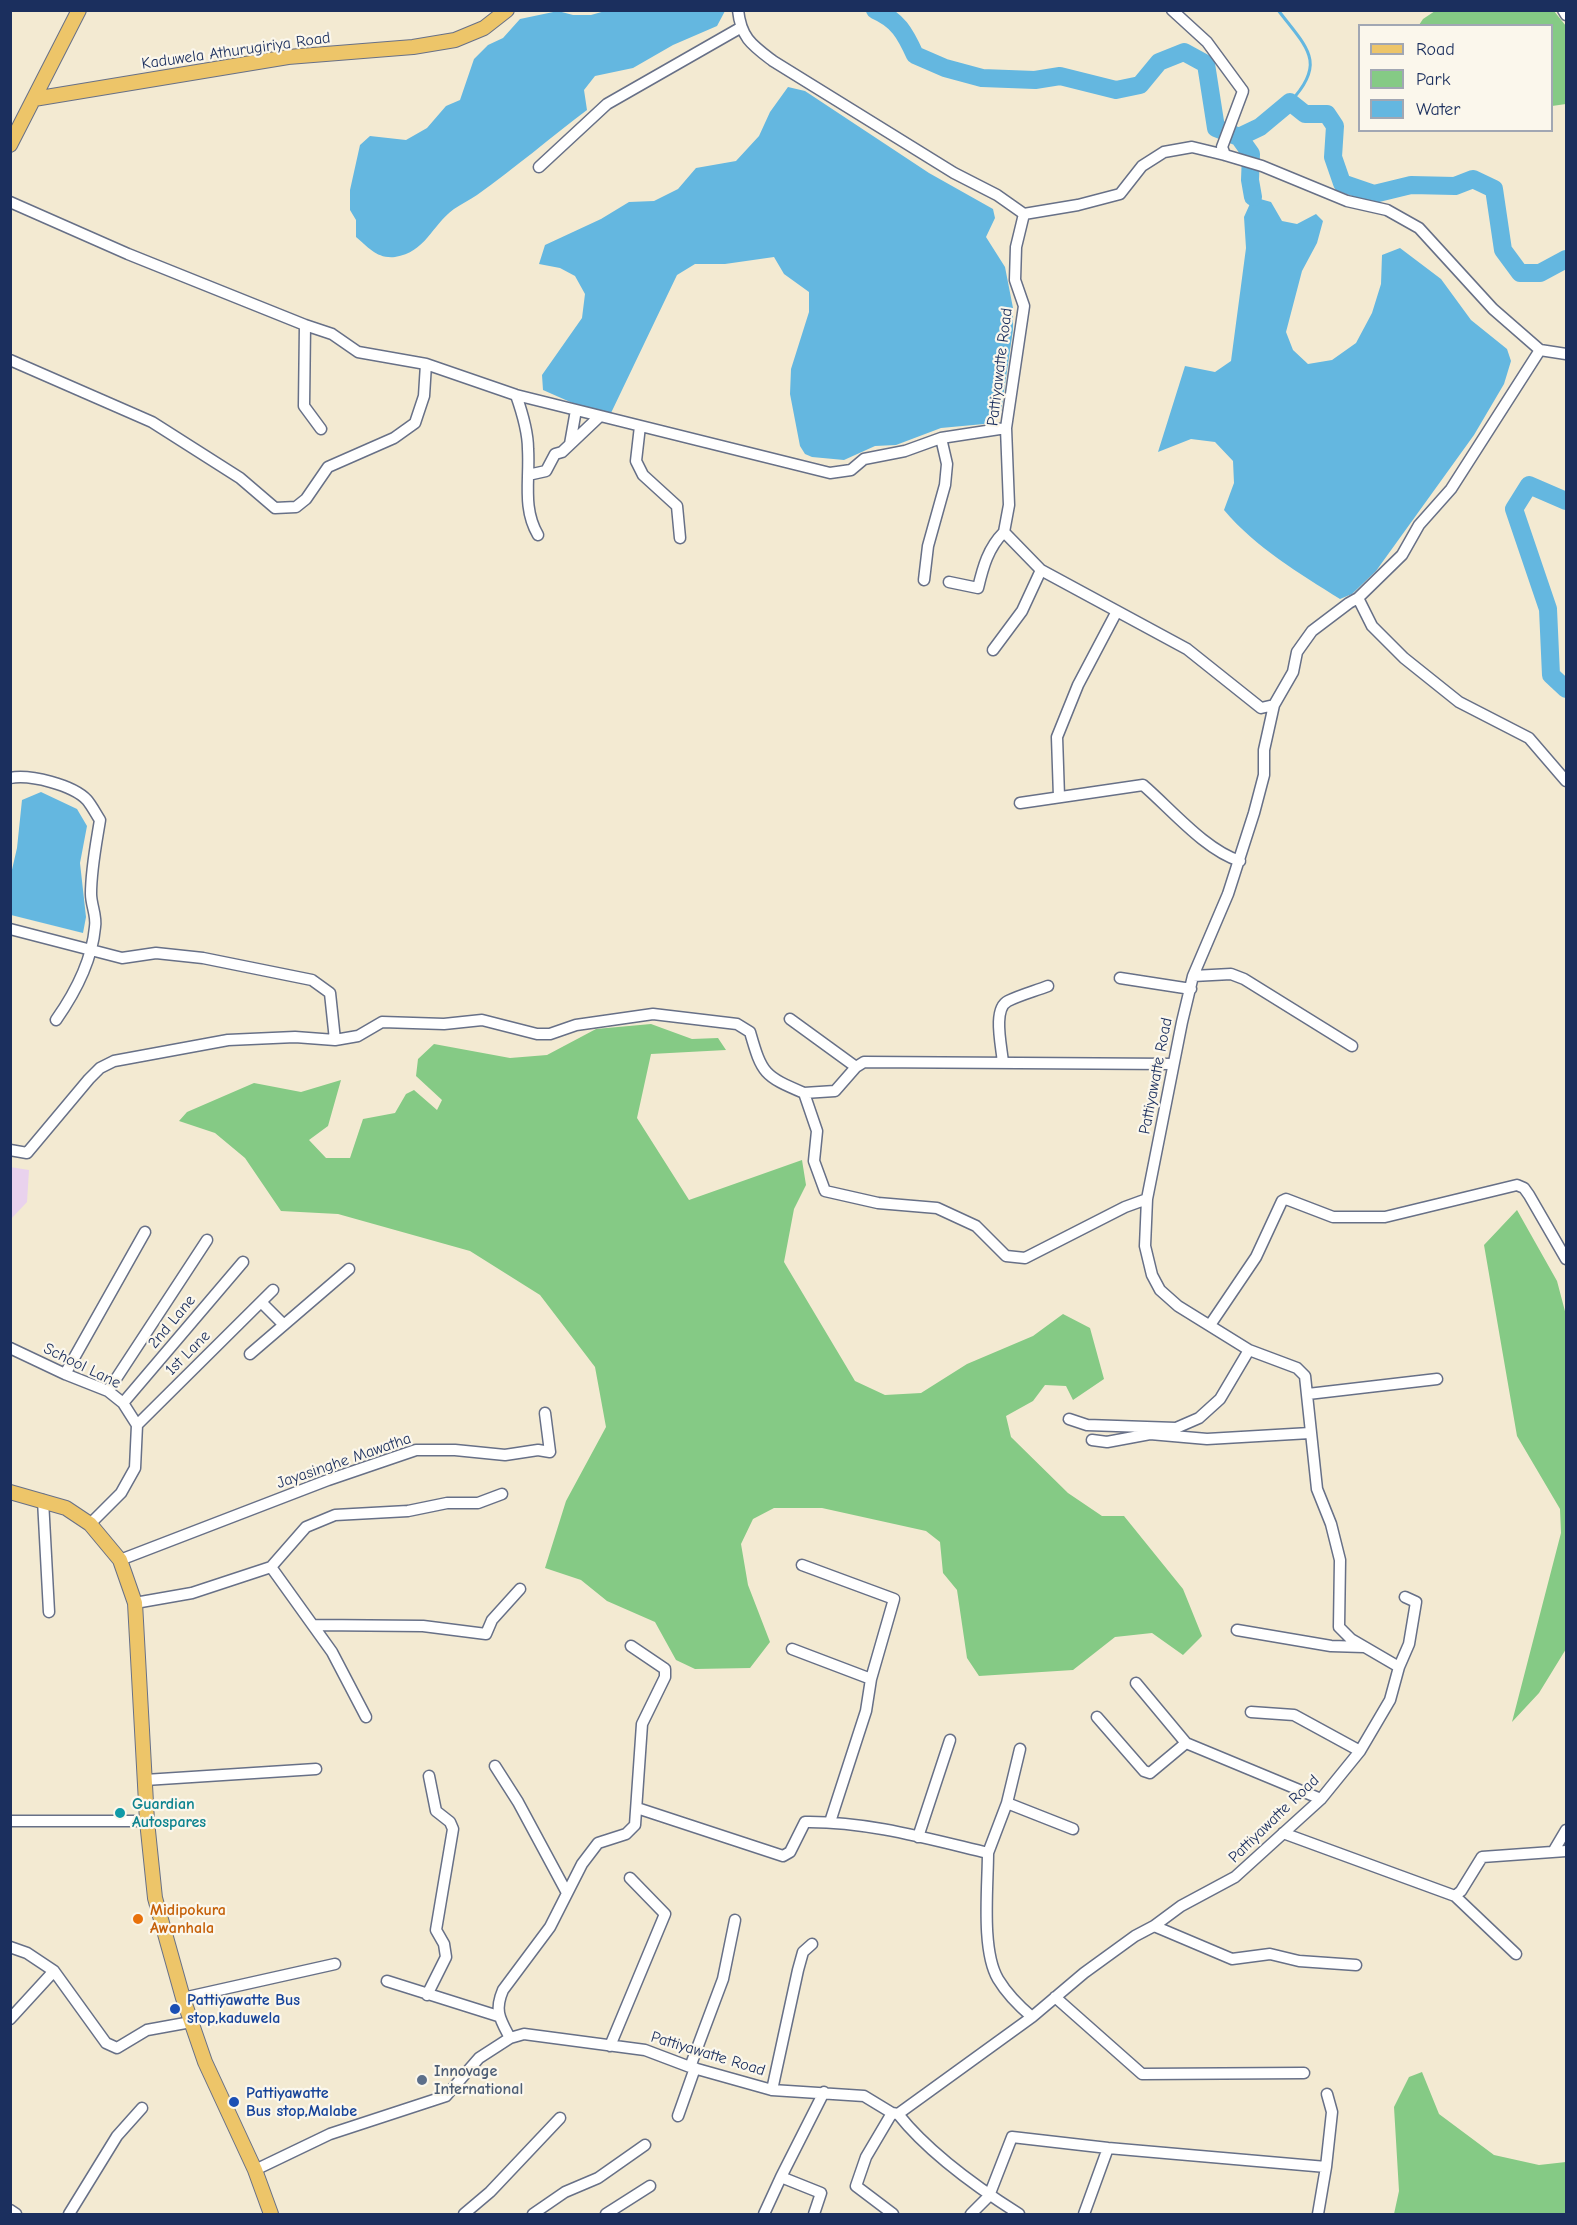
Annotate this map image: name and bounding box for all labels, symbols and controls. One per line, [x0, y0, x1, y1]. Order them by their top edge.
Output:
legend [1358, 24, 1553, 132]
street label: Kaduwela Athurugiriya Road [140, 28, 332, 74]
text: Road [1416, 39, 1455, 60]
text: Park [1416, 69, 1450, 90]
text: Water [1416, 99, 1460, 120]
street label: Pattiyawatte Road [983, 307, 1017, 427]
street label: Pattiyawatte Road [1135, 1016, 1177, 1136]
street label: 2nd Lane [144, 1291, 200, 1353]
street label: 1st Lane [161, 1326, 215, 1380]
street label: School Lane [40, 1339, 124, 1393]
street label: Jayasinghe Mawatha [274, 1429, 414, 1493]
street label: Pattiyawatte Road [1225, 1771, 1323, 1867]
place label: Guardian Autospares [132, 1794, 206, 1832]
marker: Guardian Autospares [113, 1806, 127, 1820]
place label: Midipokura Awanhala [150, 1900, 226, 1938]
marker: Midipokura Awanhala [131, 1912, 145, 1926]
place label: Pattiyawatte Bus stop,kaduwela [187, 1990, 300, 2028]
marker: Pattiyawatte Bus stop,kaduwela [168, 2002, 182, 2016]
street label: Pattiyawatte Road [648, 2027, 768, 2081]
place label: Innovage International [434, 2061, 523, 2099]
marker: Innovage International [415, 2073, 429, 2087]
place label: Pattiyawatte Bus stop,Malabe [246, 2083, 357, 2121]
marker: Pattiyawatte Bus stop,Malabe [227, 2095, 241, 2109]

